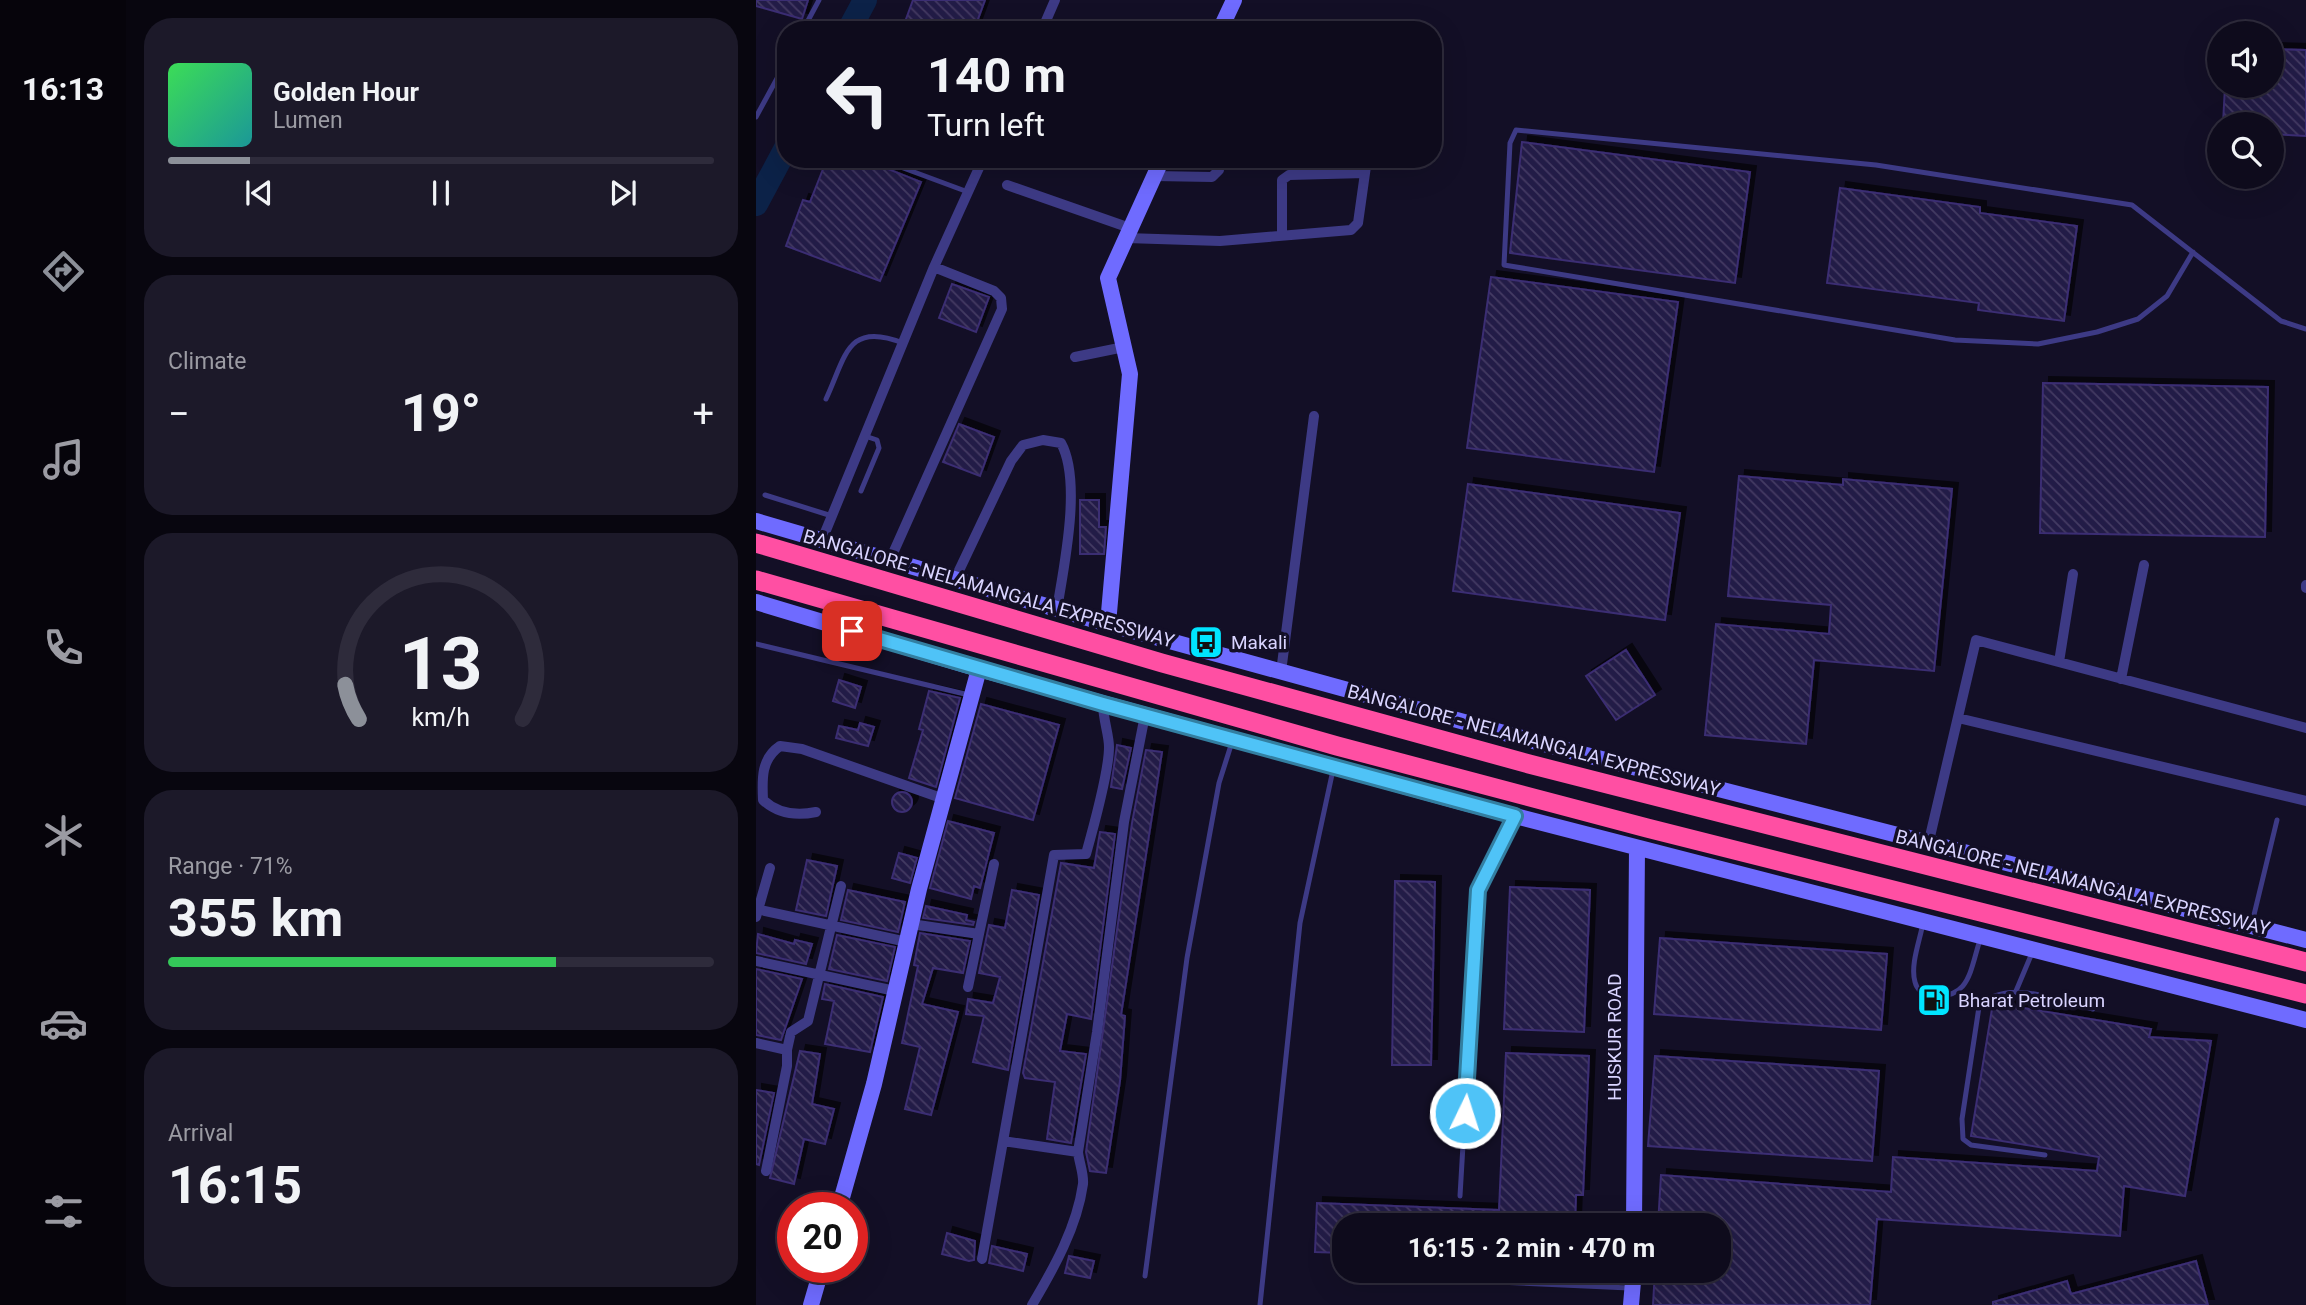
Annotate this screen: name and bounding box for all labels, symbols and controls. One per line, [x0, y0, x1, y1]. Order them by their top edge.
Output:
map controls [2207, 21, 2284, 189]
button: sound [2207, 21, 2284, 98]
text: 140 m [927, 47, 1066, 104]
icon: left [812, 49, 903, 140]
text: 16:13 [22, 70, 104, 108]
text: Golden Hour [273, 77, 419, 107]
text: Turn left [927, 106, 1045, 144]
text: Lumen [273, 107, 343, 134]
button: search [2207, 112, 2284, 189]
icon: previous [240, 174, 278, 212]
icon: pause [422, 174, 460, 212]
icon: next [604, 174, 642, 212]
icon: directions [39, 247, 88, 296]
text: Climate [168, 348, 247, 375]
text: 19° [401, 383, 481, 444]
text: − [168, 392, 190, 436]
text: + [692, 392, 714, 436]
icon: music [39, 435, 88, 484]
street label: BANGALORE - NELAMANGALA EXPRESSWAY [801, 524, 1178, 653]
pin [822, 601, 882, 661]
icon: arrive [833, 612, 871, 650]
text: 13 [399, 621, 483, 707]
icon: phone [39, 623, 88, 672]
bus stop icon: Makali [1187, 623, 1225, 661]
place label: Makali [1231, 631, 1287, 654]
street label: BANGALORE - NELAMANGALA EXPRESSWAY [1345, 680, 1723, 802]
text: km/h [412, 702, 470, 731]
icon: climate [39, 811, 88, 860]
street label: BANGALORE - NELAMANGALA EXPRESSWAY [1893, 825, 2273, 940]
text: Range · 71% [168, 853, 293, 880]
text: 355 km [168, 888, 343, 949]
street label: HUSKUR ROAD [1603, 973, 1626, 1101]
fuel station icon: Bharat Petroleum [1915, 981, 1953, 1019]
place label: Bharat Petroleum [1958, 989, 2105, 1012]
icon: car [39, 999, 88, 1048]
position arrow [1428, 1076, 1502, 1150]
text: Arrival [168, 1120, 233, 1147]
text: 16:15 [168, 1155, 302, 1216]
icon: filters [39, 1187, 88, 1236]
speed limit sign: 20 [777, 1192, 868, 1283]
text: 16:15 · 2 min · 470 m [1408, 1233, 1655, 1263]

